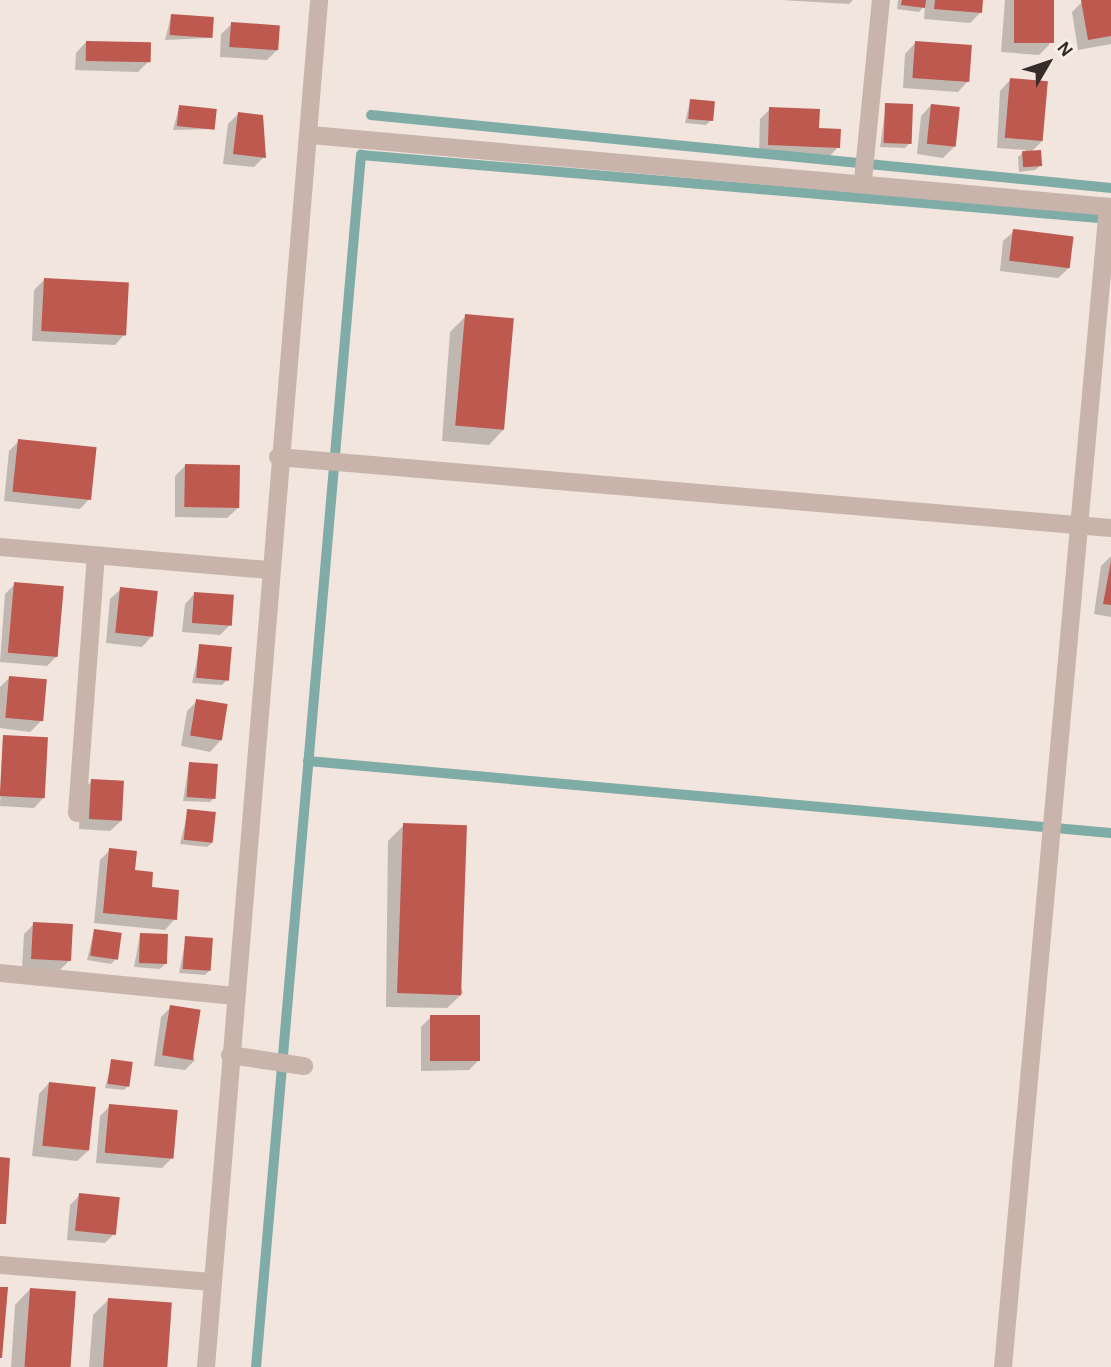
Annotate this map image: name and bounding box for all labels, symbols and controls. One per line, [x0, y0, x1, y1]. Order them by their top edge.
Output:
north arrow [1013, 28, 1083, 98]
text: N [1053, 38, 1076, 61]

